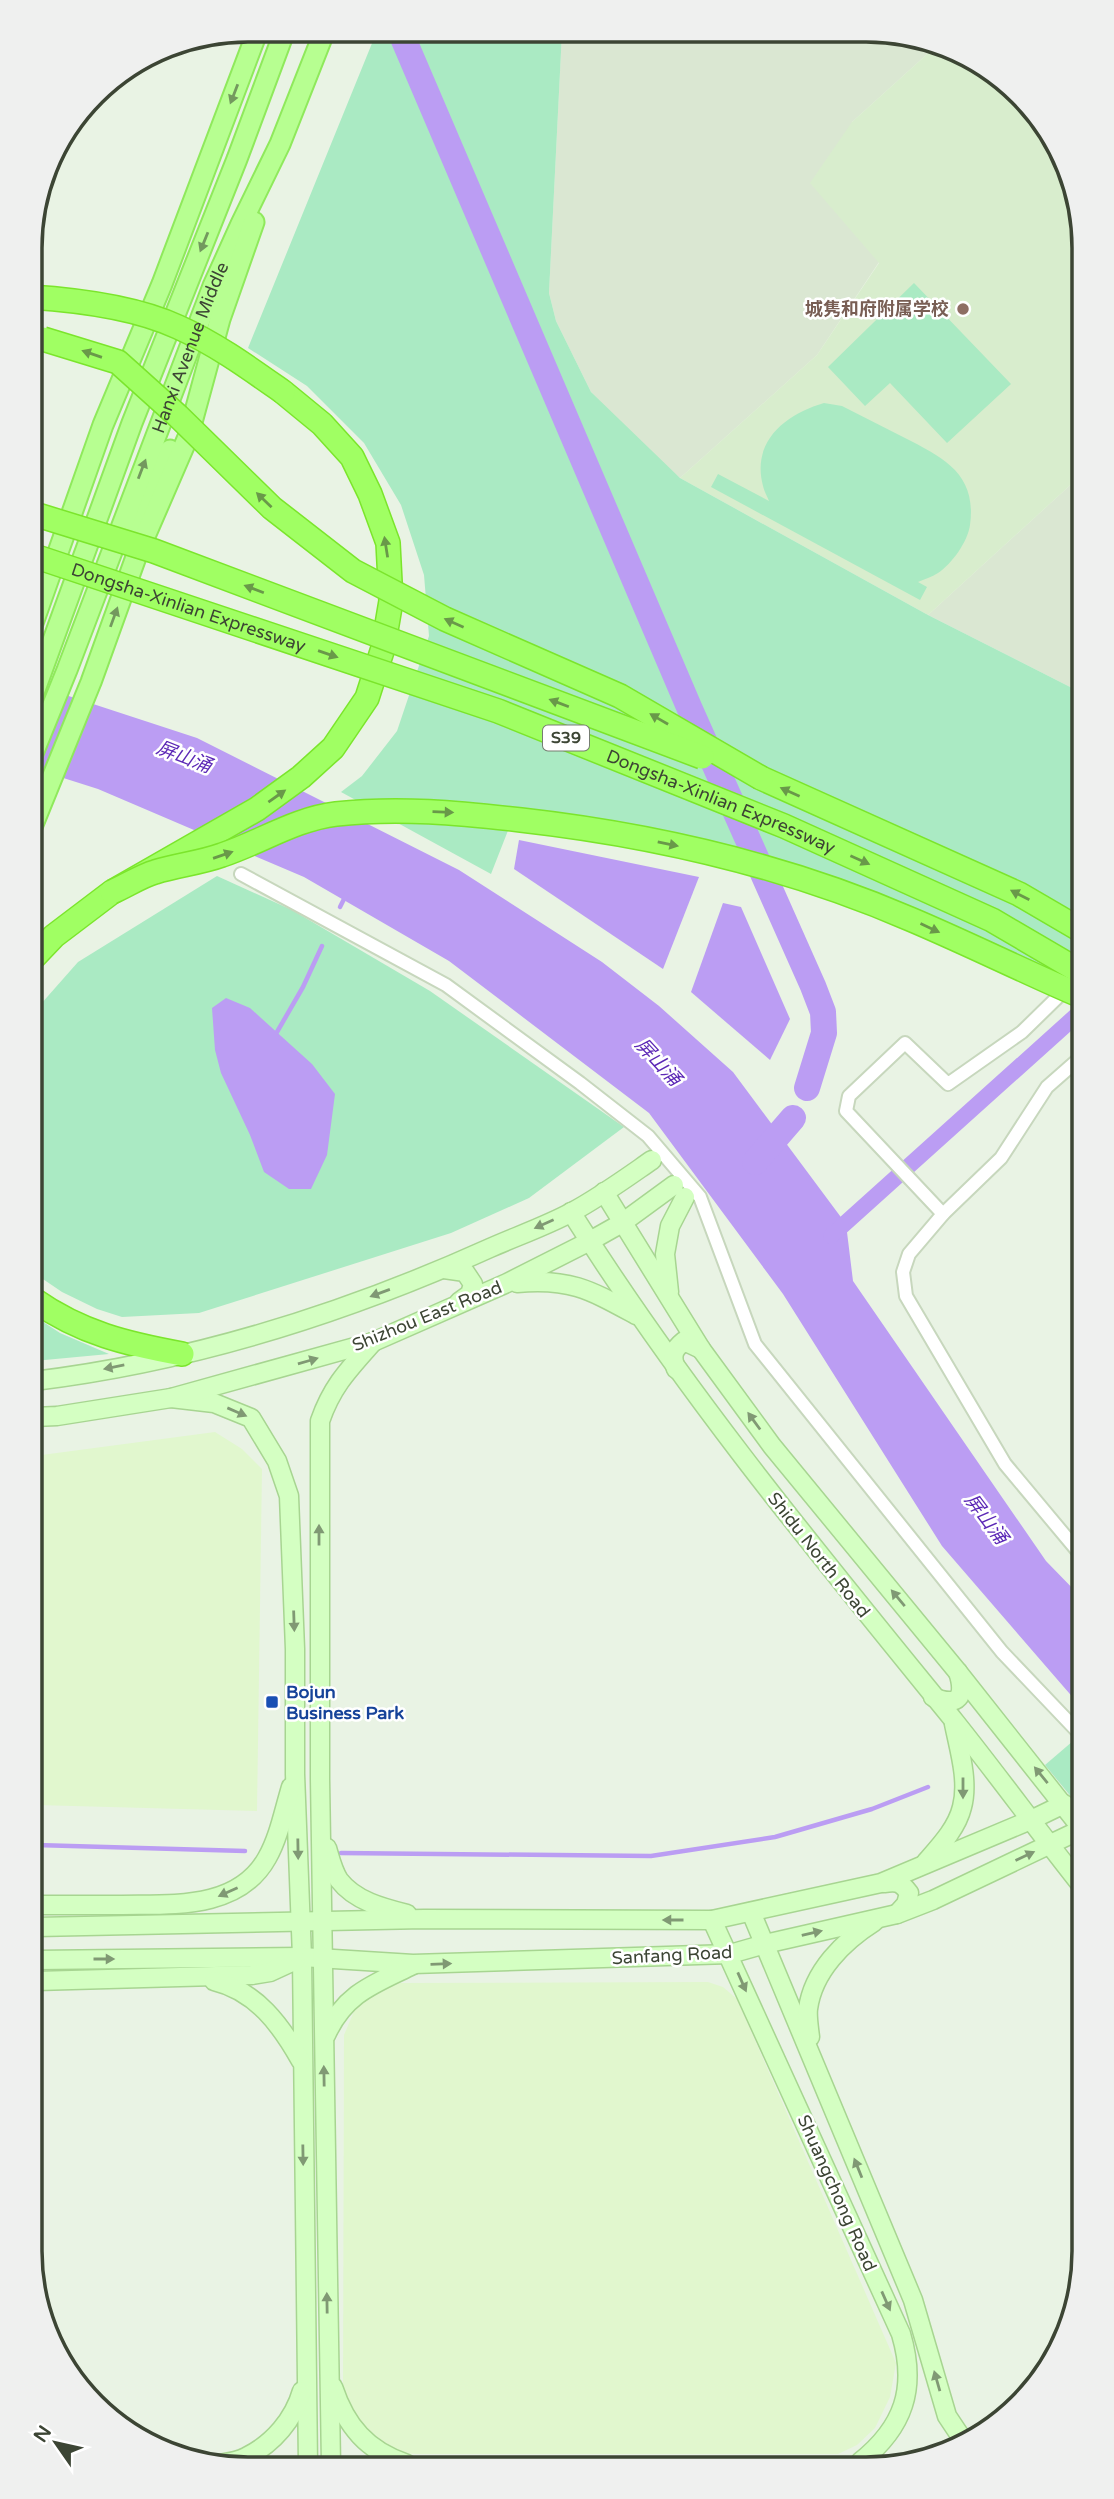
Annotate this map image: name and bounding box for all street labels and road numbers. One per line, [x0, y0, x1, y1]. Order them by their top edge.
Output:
street label: Hanxi Avenue Middle [147, 258, 233, 436]
street label: Dongsha-Xinlian Expressway [68, 558, 309, 657]
road number: S39 [543, 726, 589, 750]
street label: Dongsha-Xinlian Expressway [603, 745, 839, 859]
street label: Shizhou East Road [349, 1276, 505, 1356]
street label: Shidu North Road [763, 1488, 875, 1622]
street label: Sanfang Road [611, 1941, 733, 1969]
street label: Shuangchong Road [793, 2111, 881, 2275]

